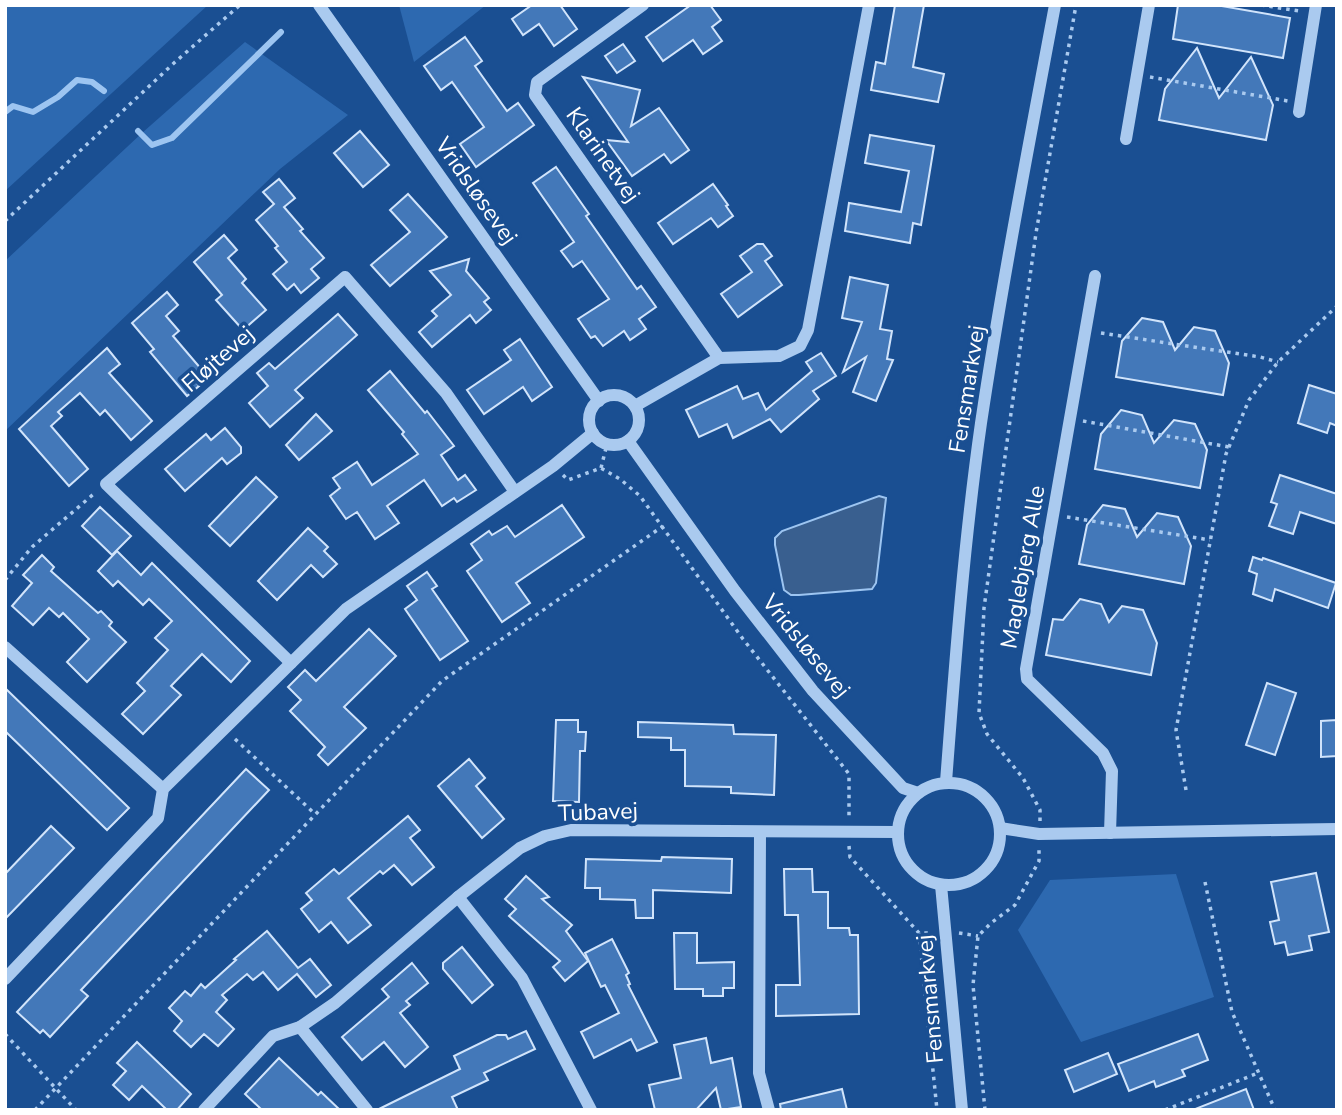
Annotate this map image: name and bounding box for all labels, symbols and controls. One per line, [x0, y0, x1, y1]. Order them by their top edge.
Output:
street label: Klarinetvej [559, 101, 647, 209]
street label: Vridsløsevej [427, 130, 524, 251]
street label: Fløjtevej [175, 319, 261, 399]
street label: Fensmarkvej [942, 323, 992, 455]
street label: Maglebjerg Alle [993, 483, 1053, 651]
street label: Vridsløsevej [754, 587, 857, 704]
street label: Tubavej [558, 795, 638, 829]
street label: Fensmarkvej [909, 933, 951, 1065]

